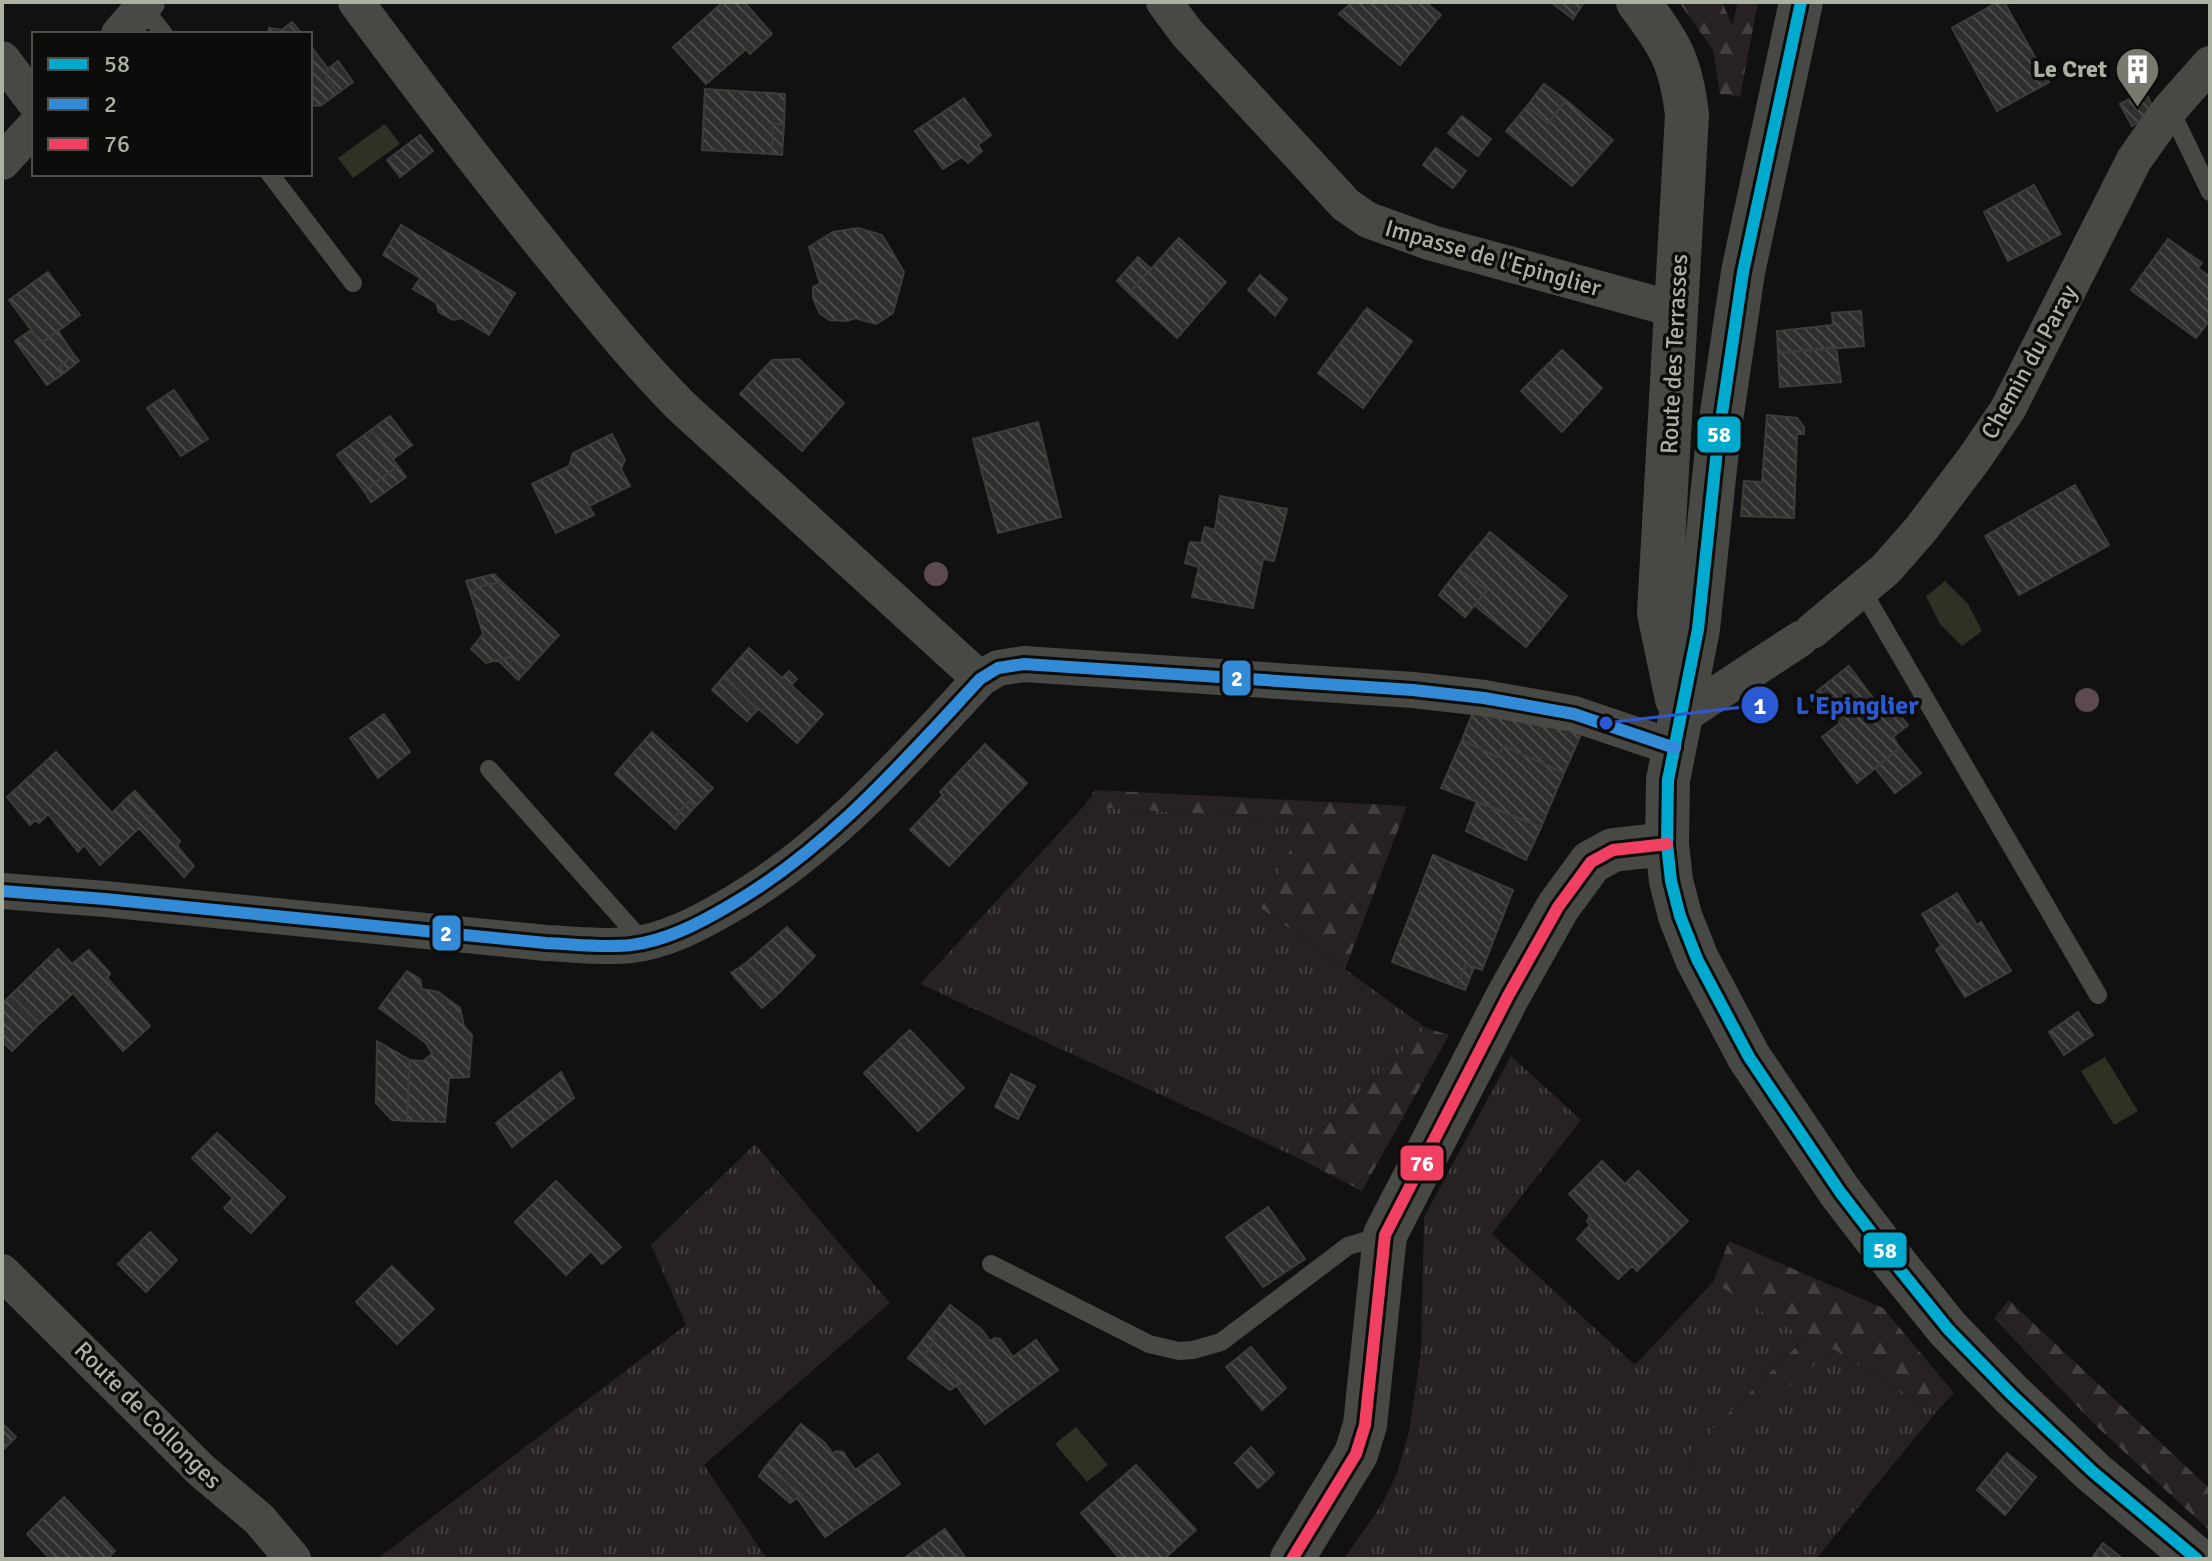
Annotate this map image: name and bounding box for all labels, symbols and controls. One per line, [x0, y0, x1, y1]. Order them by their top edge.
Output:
legend [32, 32, 312, 176]
building icon: Le Cret [2114, 45, 2162, 108]
text: 58 [104, 49, 130, 79]
place label: Le Cret [2033, 54, 2107, 84]
text: 2 [104, 89, 117, 119]
text: 76 [104, 129, 130, 159]
street label: Impasse de l'Epinglier [1381, 213, 1605, 303]
street label: Route des Terrasses [1654, 253, 1694, 455]
street label: Chemin du Paray [1974, 280, 2084, 444]
line badge: 58 [1696, 415, 1742, 454]
text: 58 [1707, 421, 1731, 448]
line badge: 2 [1221, 659, 1252, 697]
text: 2 [1231, 665, 1243, 692]
callout: L'Epinglier [1740, 680, 1935, 730]
text: L'Epinglier [1795, 690, 1919, 722]
text: 1 [1754, 691, 1767, 721]
line badge: 2 [431, 914, 462, 952]
text: 2 [440, 920, 452, 947]
line badge: 76 [1399, 1144, 1445, 1182]
text: 76 [1410, 1150, 1434, 1177]
line badge: 58 [1862, 1231, 1908, 1269]
text: 58 [1873, 1237, 1897, 1264]
street label: Route de Collonges [68, 1335, 228, 1495]

